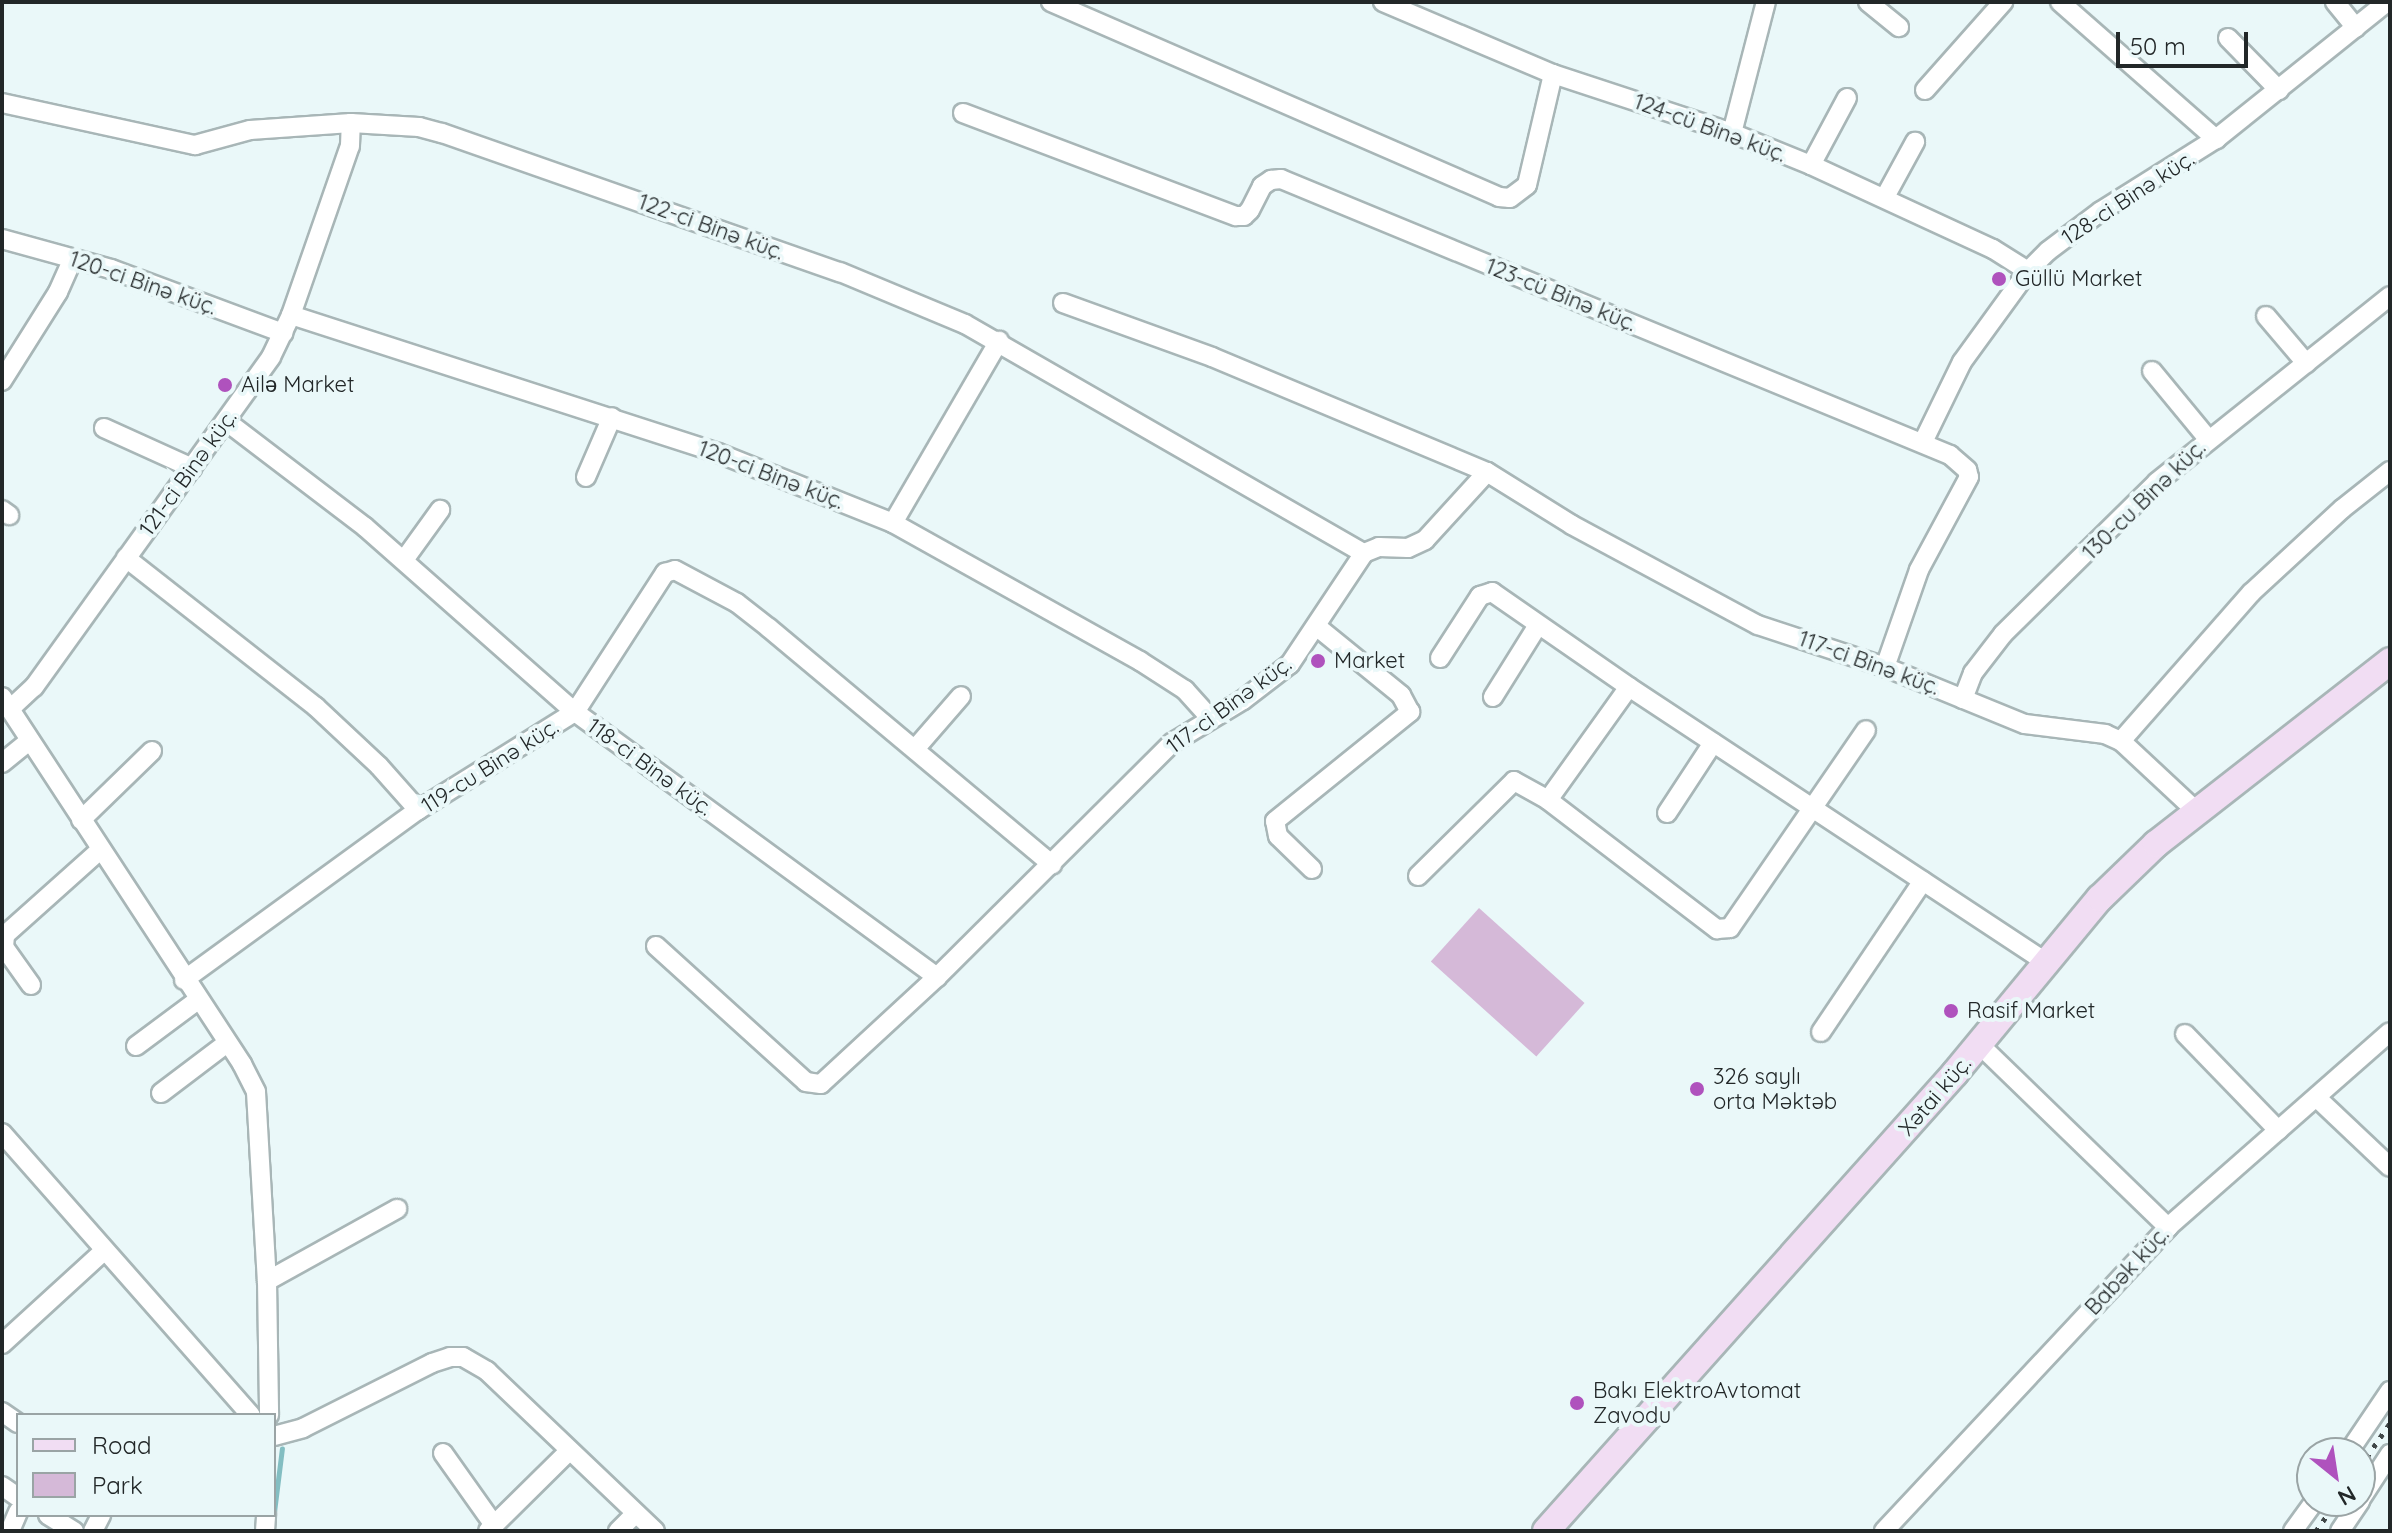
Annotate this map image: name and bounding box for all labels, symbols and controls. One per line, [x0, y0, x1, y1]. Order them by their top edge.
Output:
scale bar [2120, 16, 2252, 66]
text: 50 m [2130, 31, 2186, 61]
street label: 124-cü Binə küç. [1630, 88, 1790, 168]
street label: 128-ci Binə küç. [2057, 145, 2199, 251]
street label: 122-ci Binə küç. [635, 188, 787, 266]
street label: 120-ci Binə küç. [66, 245, 220, 321]
street label: 123-cü Binə küç. [1482, 253, 1640, 337]
place label: Güllü Market [2015, 266, 2143, 292]
marker: Güllü Market [1990, 270, 2008, 288]
place label: Ailә Market [241, 372, 354, 398]
marker: Ailә Market [216, 376, 234, 394]
street label: 121-ci Binə küç. [134, 405, 242, 541]
street label: 120-ci Binə küç. [694, 435, 848, 515]
street label: 130-cu Binə küç. [2077, 435, 2211, 565]
street label: 117-ci Binə küç. [1795, 625, 1943, 701]
place label: Market [1334, 648, 1405, 674]
street label: 117-ci Binə küç. [1161, 651, 1297, 759]
marker: Market [1309, 652, 1327, 670]
street label: 119-cu Binə küç. [417, 713, 563, 819]
street label: 118-ci Binə küç. [582, 713, 718, 821]
place label: Rasif Market [1967, 998, 2095, 1024]
marker: Rasif Market [1942, 1002, 1960, 1020]
street label: Xətai küç. [1893, 1051, 1977, 1141]
place label: 326 saylı orta Məktəb [1713, 1063, 1837, 1114]
marker: 326 saylı orta Məktəb [1688, 1080, 1706, 1098]
street label: Babək küç. [2080, 1221, 2174, 1321]
place label: Bakı ElektroAvtomat Zavodu [1593, 1377, 1801, 1428]
marker: Bakı ElektroAvtomat Zavodu [1568, 1394, 1586, 1412]
legend [16, 1413, 276, 1517]
text: Road [92, 1430, 152, 1460]
north arrow [2296, 1437, 2376, 1517]
text: Park [92, 1470, 143, 1500]
text: N [2333, 1480, 2361, 1512]

